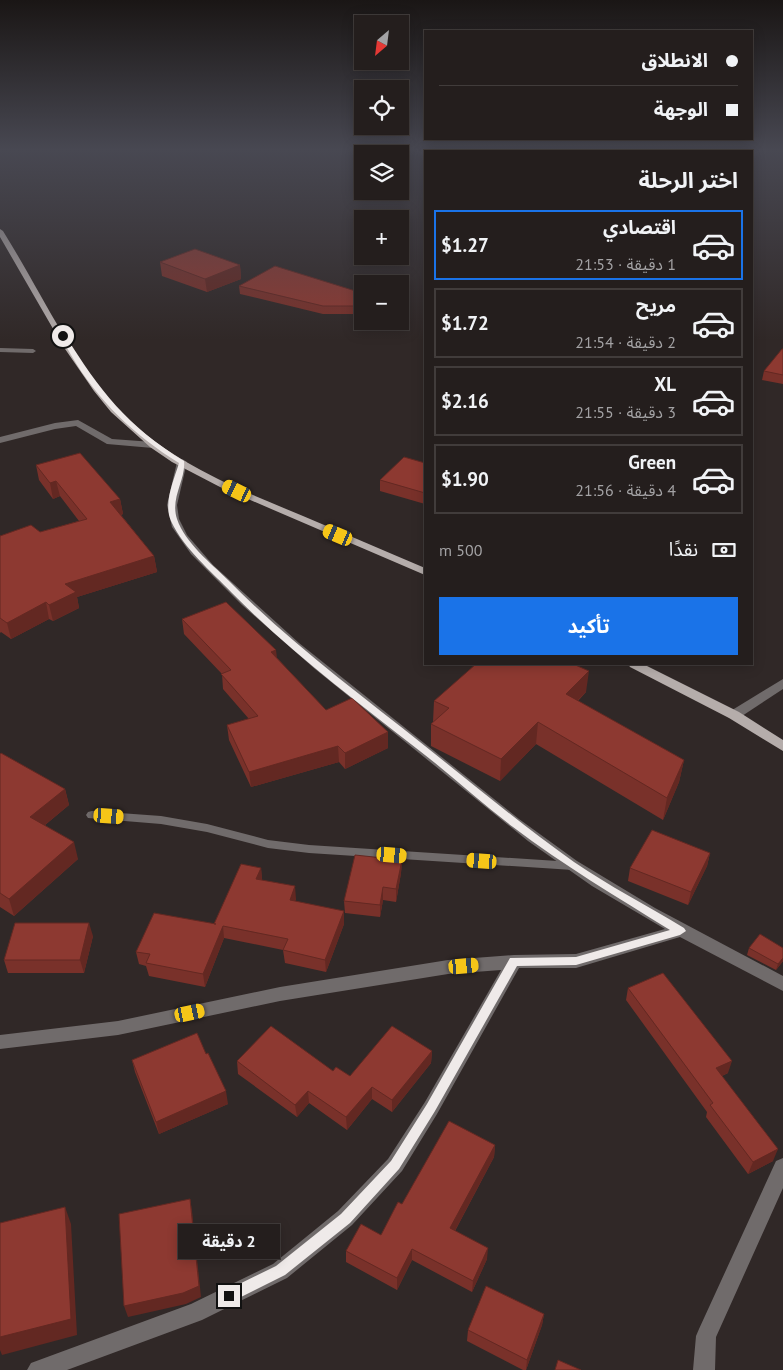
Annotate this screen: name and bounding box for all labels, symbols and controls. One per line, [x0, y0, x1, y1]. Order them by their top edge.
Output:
north arrow [354, 15, 409, 70]
map controls [354, 15, 409, 330]
text: الانطلاق [642, 48, 708, 72]
button: locate [354, 80, 409, 135]
text: الوجهة [654, 97, 708, 121]
button: layers [354, 145, 409, 200]
text: اختر الرحلة [638, 166, 738, 194]
button: + [354, 210, 409, 265]
text: اقتصادي [603, 215, 676, 239]
icon: car [691, 223, 736, 268]
text: $1.27 [441, 233, 489, 257]
text: 1 دقيقة · 21:53 [575, 254, 676, 274]
button: − [354, 275, 409, 330]
text: مريح [636, 293, 676, 317]
icon: car [691, 301, 736, 346]
text: $1.72 [441, 311, 489, 335]
route start [52, 325, 74, 347]
text: 2 دقيقة · 21:54 [575, 332, 676, 352]
text: XL [654, 372, 676, 396]
icon: car [691, 379, 736, 424]
text: $2.16 [441, 389, 489, 413]
text: 3 دقيقة · 21:55 [575, 402, 676, 422]
text: Green [628, 450, 676, 474]
icon: car [691, 457, 736, 502]
text: $1.90 [441, 467, 489, 491]
car [220, 478, 253, 504]
text: 4 دقيقة · 21:56 [575, 480, 676, 500]
car [321, 522, 354, 548]
icon: cash [710, 536, 738, 564]
text: نقدًا [669, 537, 698, 561]
text: 500 m [439, 540, 482, 560]
button: تأكيد [439, 597, 738, 655]
car [93, 807, 124, 825]
car [376, 846, 407, 864]
car [466, 852, 497, 870]
car [448, 957, 479, 975]
car [173, 1003, 206, 1023]
callout: 2 دقيقة [178, 1224, 280, 1258]
text: 2 دقيقة [202, 1231, 256, 1251]
route end [218, 1285, 240, 1307]

